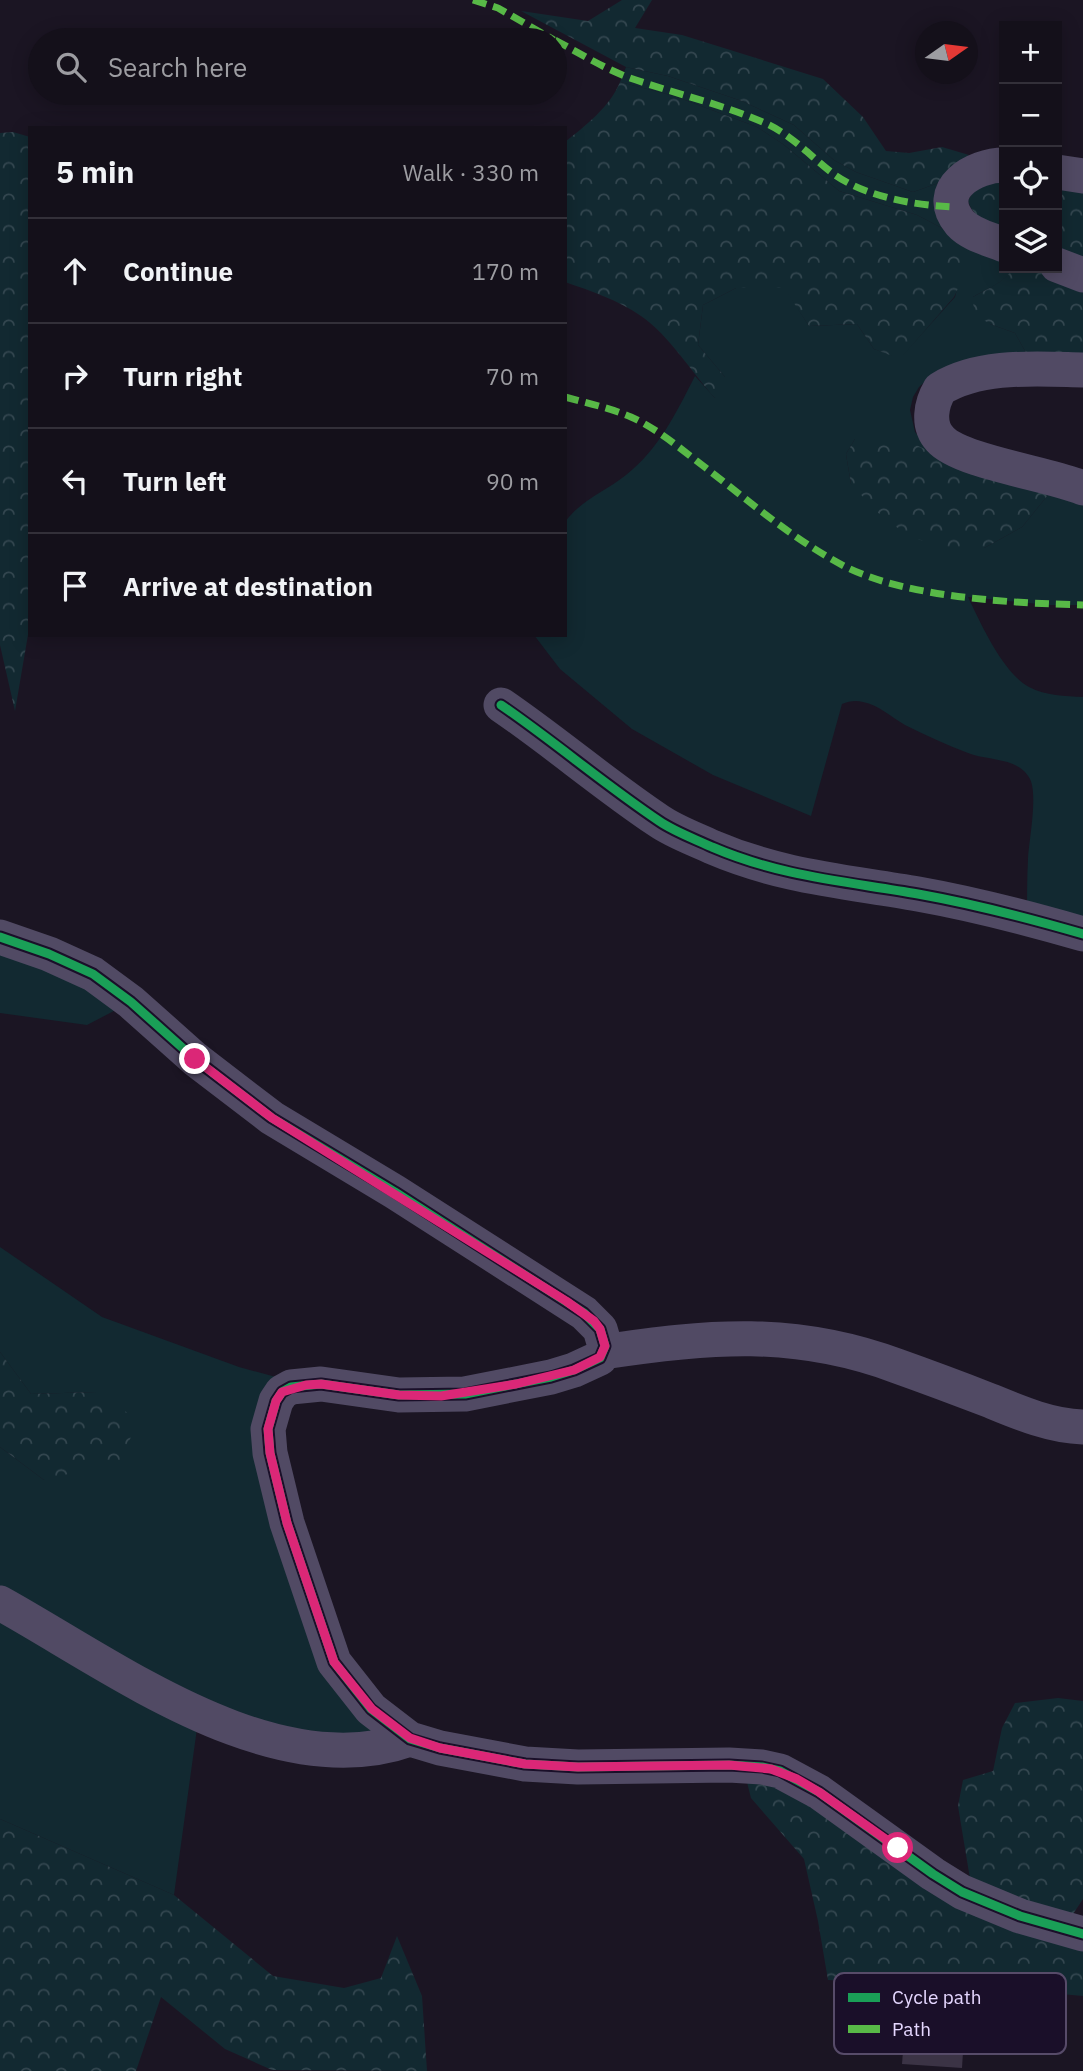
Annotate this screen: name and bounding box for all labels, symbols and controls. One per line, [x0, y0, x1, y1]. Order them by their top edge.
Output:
north arrow [915, 21, 978, 84]
map controls [999, 21, 1062, 273]
button: + [999, 21, 1062, 84]
search box [28, 28, 567, 105]
icon: search [52, 48, 90, 86]
text: Search here [108, 50, 247, 84]
button: − [999, 84, 1062, 147]
button: locate [999, 147, 1062, 210]
text: 5 min [56, 152, 134, 191]
text: Walk · 330 m [403, 157, 539, 187]
button: layers [999, 210, 1062, 273]
icon: ahead [56, 252, 94, 290]
text: Continue [123, 254, 233, 288]
text: 170 m [472, 256, 539, 286]
icon: right [56, 357, 94, 395]
text: Turn right [123, 359, 242, 393]
text: 70 m [486, 361, 539, 391]
icon: left [56, 462, 94, 500]
text: Turn left [123, 464, 226, 498]
text: 90 m [486, 466, 539, 496]
icon: arrive [56, 567, 94, 605]
text: Arrive at destination [123, 569, 373, 603]
route end [179, 1043, 210, 1074]
route start [882, 1832, 913, 1863]
legend [834, 1973, 1066, 2054]
text: Cycle path [892, 1985, 981, 2009]
text: Path [892, 2017, 931, 2041]

